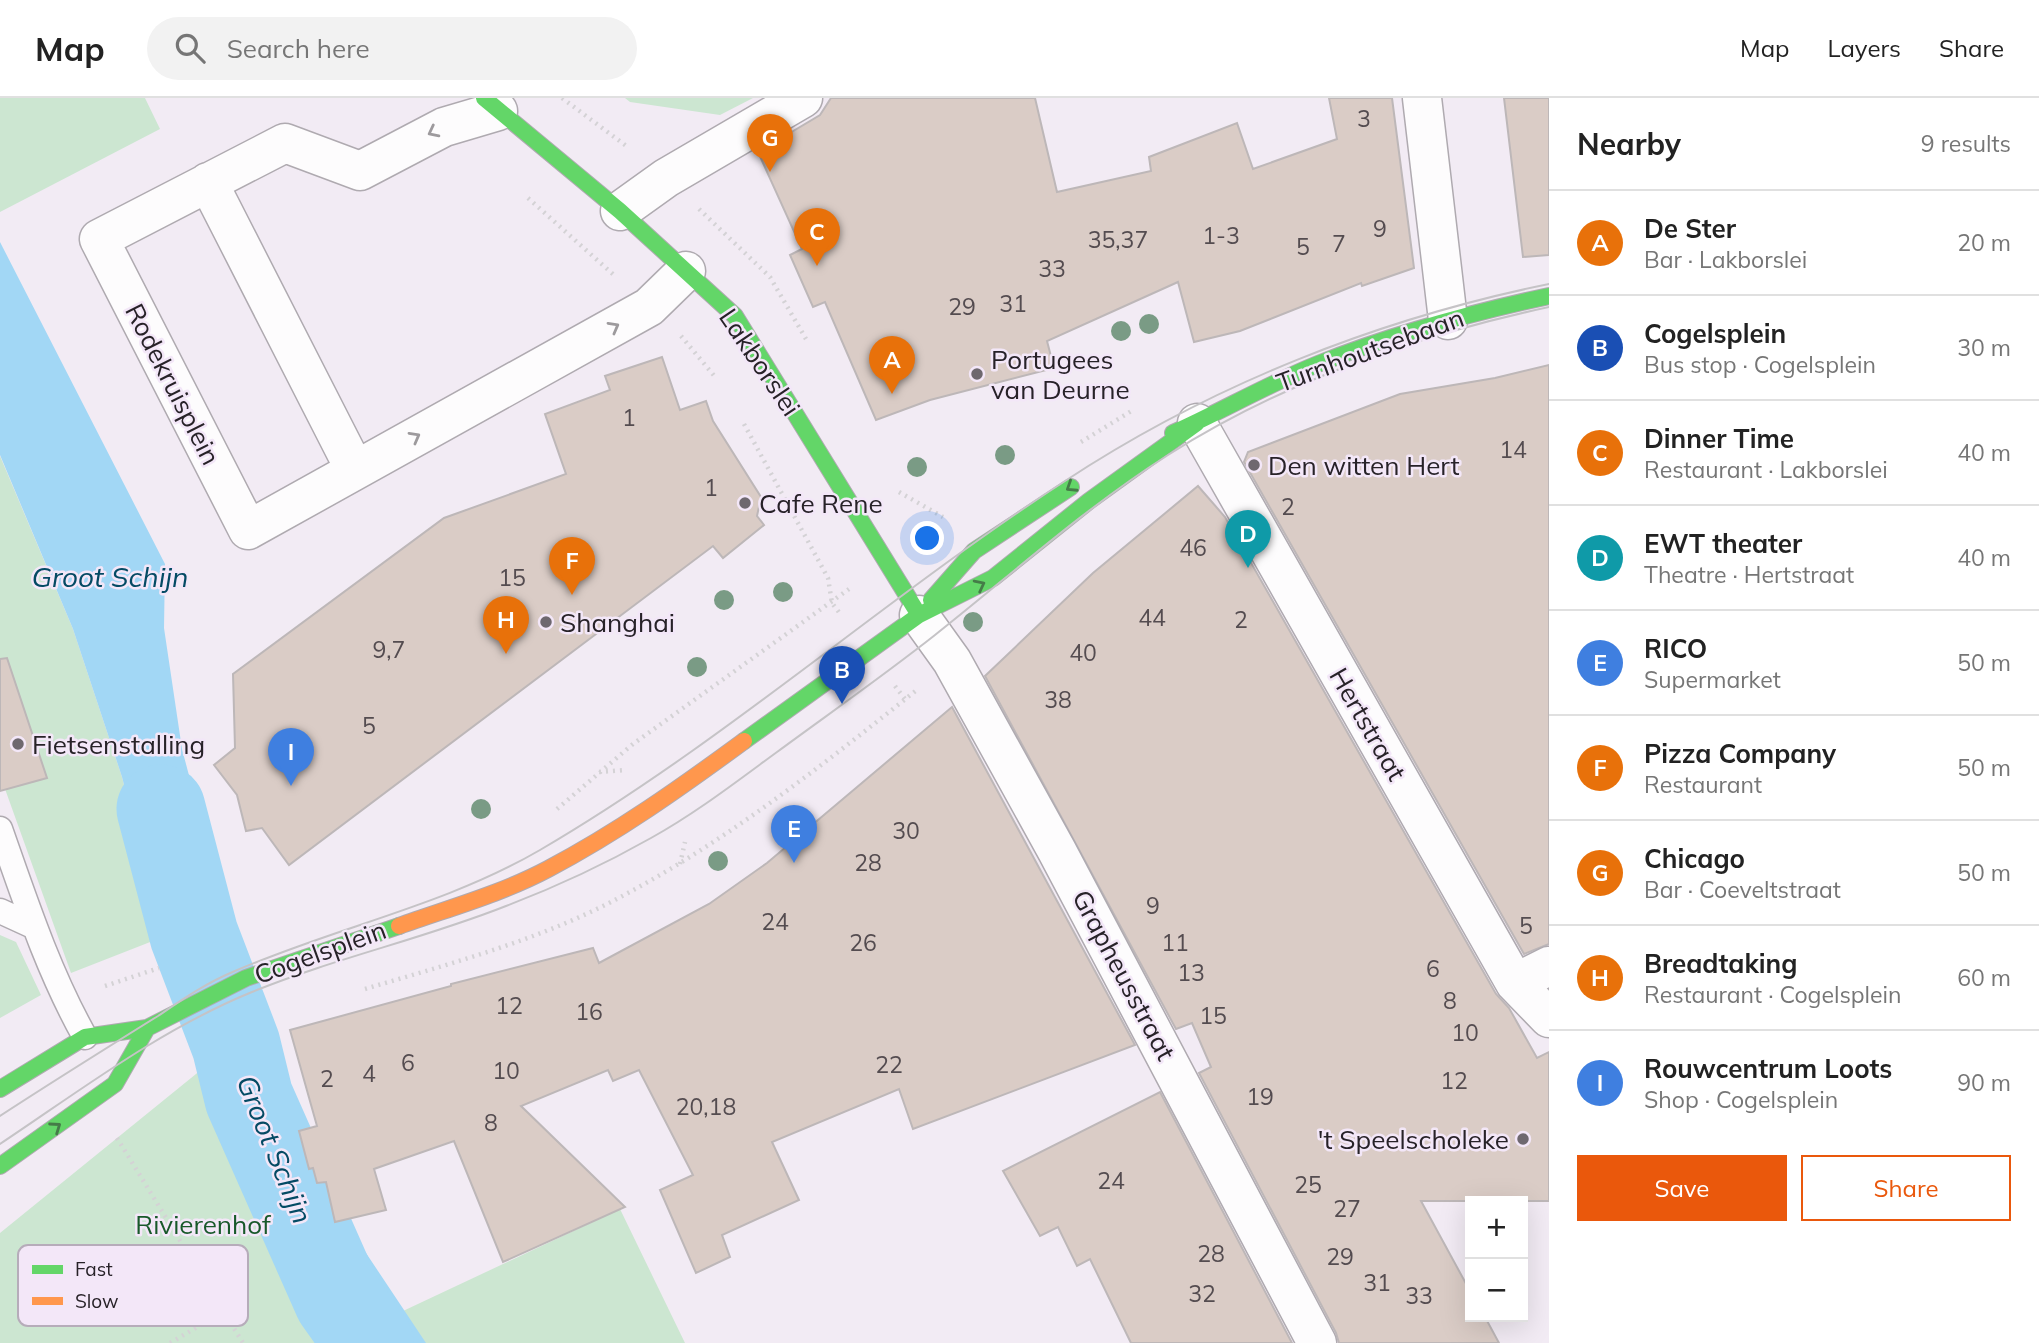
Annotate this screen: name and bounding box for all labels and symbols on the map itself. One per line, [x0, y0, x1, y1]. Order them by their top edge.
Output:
house number: 3 [1357, 104, 1371, 133]
pin: G [747, 114, 793, 172]
one-way arrow [428, 124, 440, 138]
pin: C [794, 208, 840, 266]
house number: 9 [1373, 214, 1387, 243]
house number: 1-3 [1202, 221, 1240, 250]
house number: 35,37 [1088, 225, 1148, 254]
house number: 7 [1332, 229, 1346, 258]
house number: 5 [1296, 232, 1310, 261]
house number: 33 [1038, 254, 1066, 283]
house number: 31 [999, 289, 1027, 318]
house number: 29 [948, 292, 976, 321]
street label: Rodekruisplein [118, 298, 228, 470]
street label: Turnhoutsebaan [1272, 301, 1468, 399]
street label: Lakborslei [712, 302, 808, 422]
one-way arrow [607, 322, 619, 335]
pin: A [869, 336, 915, 394]
place label: Portugees van Deurne [991, 343, 1130, 406]
marker: Portugees van Deurne [969, 366, 985, 382]
house number: 1 [622, 403, 636, 432]
one-way arrow [408, 432, 420, 445]
house number: 14 [1499, 435, 1527, 464]
place label: Den witten Hert [1268, 449, 1460, 482]
marker: Den witten Hert [1246, 457, 1262, 473]
house number: 1 [704, 473, 718, 502]
one-way arrow [1066, 478, 1079, 491]
place label: Cafe Rene [759, 487, 883, 520]
house number: 2 [1281, 492, 1295, 521]
marker: Cafe Rene [737, 495, 753, 511]
pin: D [1225, 510, 1271, 568]
your location [910, 521, 944, 555]
house number: 46 [1179, 533, 1207, 562]
pin: F [549, 537, 595, 595]
water label: Groot Schijn [32, 559, 188, 594]
house number: 15 [498, 563, 526, 592]
one-way arrow [973, 579, 985, 593]
pin: H [483, 596, 529, 654]
house number: 44 [1138, 603, 1166, 632]
house number: 2 [1234, 605, 1248, 634]
place label: Shanghai [560, 606, 675, 639]
marker: Shanghai [538, 614, 554, 630]
house number: 9,7 [373, 635, 405, 664]
house number: 40 [1069, 638, 1097, 667]
pin: B [819, 646, 865, 704]
street label: Hertstraat [1323, 662, 1413, 786]
house number: 38 [1044, 685, 1072, 714]
house number: 5 [362, 711, 376, 740]
place label: Fietsenstalling [32, 728, 205, 761]
pin: I [268, 728, 314, 786]
marker: Fietsenstalling [10, 736, 26, 752]
pin: E [771, 805, 817, 863]
house number: 30 [892, 816, 920, 845]
house number: 28 [854, 848, 882, 877]
street label: Grapheusstraat [1065, 884, 1183, 1066]
house number: 9 [1146, 891, 1160, 920]
house number: 24 [761, 907, 789, 936]
house number: 5 [1519, 911, 1533, 940]
street label: Cogelsplein [250, 913, 390, 991]
house number: 26 [849, 928, 877, 957]
house number: 11 [1161, 928, 1189, 957]
house number: 6 [1426, 954, 1440, 983]
house number: 13 [1177, 958, 1205, 987]
house number: 8 [1443, 986, 1457, 1015]
house number: 12 [495, 991, 523, 1020]
house number: 16 [575, 997, 603, 1026]
house number: 15 [1199, 1001, 1227, 1030]
house number: 10 [1451, 1018, 1479, 1047]
house number: 6 [401, 1048, 415, 1077]
house number: 22 [875, 1050, 903, 1079]
house number: 10 [492, 1056, 520, 1085]
house number: 4 [362, 1059, 376, 1088]
house number: 2 [320, 1064, 334, 1093]
house number: 12 [1440, 1066, 1468, 1095]
water label: Groot Schijn [229, 1070, 321, 1228]
house number: 19 [1246, 1082, 1274, 1111]
house number: 20,18 [676, 1092, 736, 1121]
house number: 8 [484, 1108, 498, 1137]
one-way arrow [48, 1122, 61, 1135]
place label: 't Speelscholeke [1318, 1123, 1509, 1156]
marker: 't Speelscholeke [1515, 1131, 1531, 1147]
house number: 24 [1097, 1166, 1125, 1195]
house number: 25 [1294, 1170, 1322, 1199]
house number: 27 [1333, 1194, 1361, 1223]
park label: Rivierenhof [135, 1208, 272, 1241]
house number: 28 [1197, 1239, 1225, 1268]
house number: 29 [1326, 1242, 1354, 1271]
legend [18, 1245, 248, 1326]
text: Fast [75, 1257, 113, 1281]
house number: 31 [1363, 1268, 1391, 1297]
house number: 32 [1188, 1279, 1216, 1308]
house number: 33 [1405, 1281, 1433, 1310]
text: Slow [75, 1289, 119, 1313]

